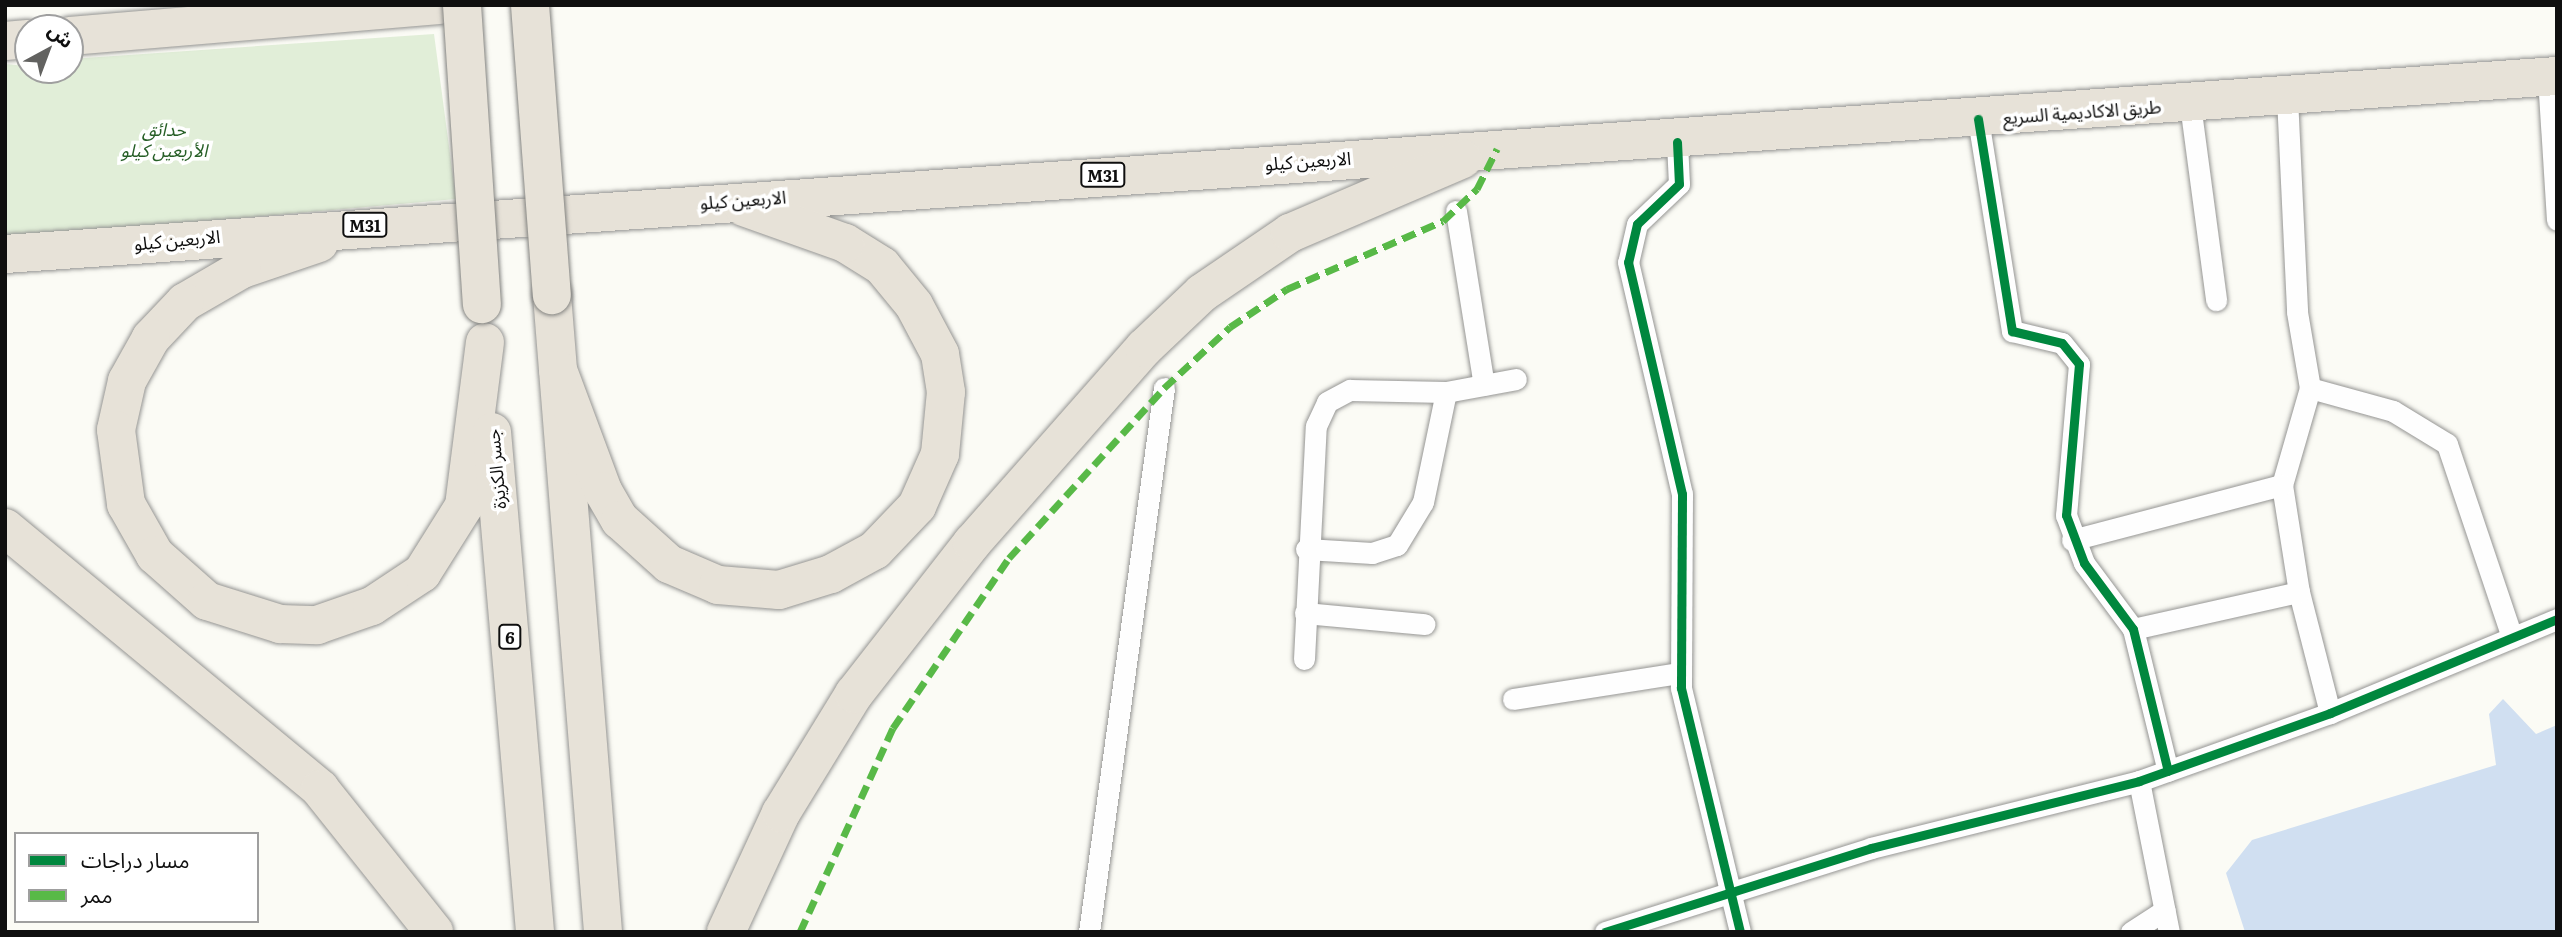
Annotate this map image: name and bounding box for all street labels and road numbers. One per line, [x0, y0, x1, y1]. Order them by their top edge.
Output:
street label: طريق الاكاديمية السريع [2002, 96, 2162, 128]
street label: الاربعين كيلو [1264, 147, 1352, 175]
road number: M31 [1080, 162, 1126, 188]
street label: الاربعين كيلو [699, 186, 787, 214]
road number: M31 [342, 213, 388, 238]
street label: الاربعين كيلو [133, 225, 221, 255]
street label: جسر الكزيزة [482, 428, 510, 510]
road number: 6 [498, 624, 522, 650]

